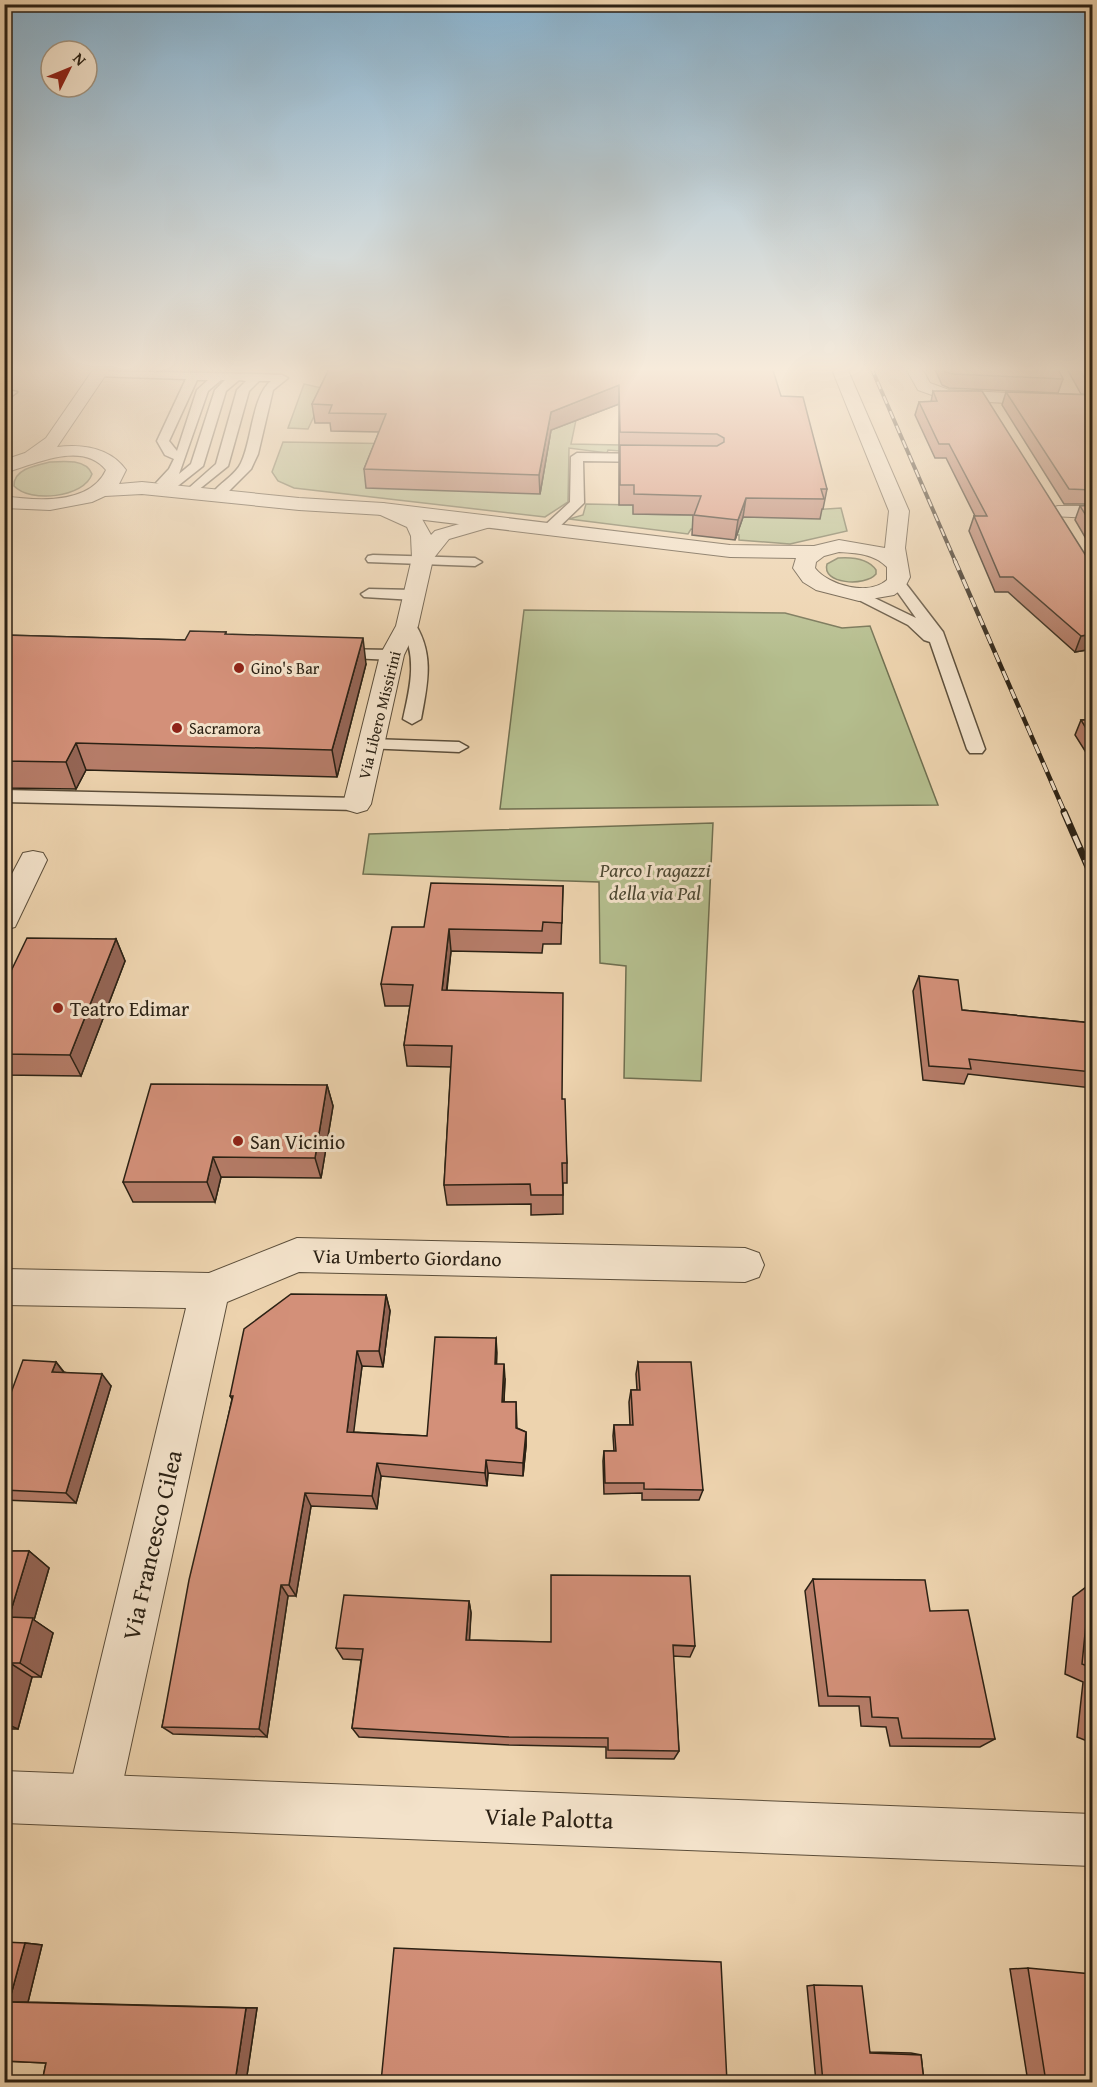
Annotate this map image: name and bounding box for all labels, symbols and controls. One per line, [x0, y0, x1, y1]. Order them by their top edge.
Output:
north arrow [39, 39, 99, 99]
text: N [68, 47, 93, 71]
street label: Via Libero Missirini [351, 648, 407, 782]
place label: Gino's Bar [251, 656, 320, 680]
marker: Gino's Bar [232, 661, 246, 675]
place label: Sacramora [189, 716, 261, 740]
marker: Sacramora [170, 721, 184, 735]
park label: Parco I ragazzi della via Pal [598, 855, 711, 907]
place label: Teatro Edimar [70, 994, 189, 1023]
marker: Teatro Edimar [51, 1001, 65, 1015]
place label: San Vicinio [250, 1127, 345, 1156]
marker: San Vicinio [231, 1134, 245, 1148]
street label: Via Umberto Giordano [312, 1241, 502, 1273]
street label: Via Francesco Cilea [113, 1446, 191, 1643]
street label: Viale Palotta [484, 1798, 615, 1838]

